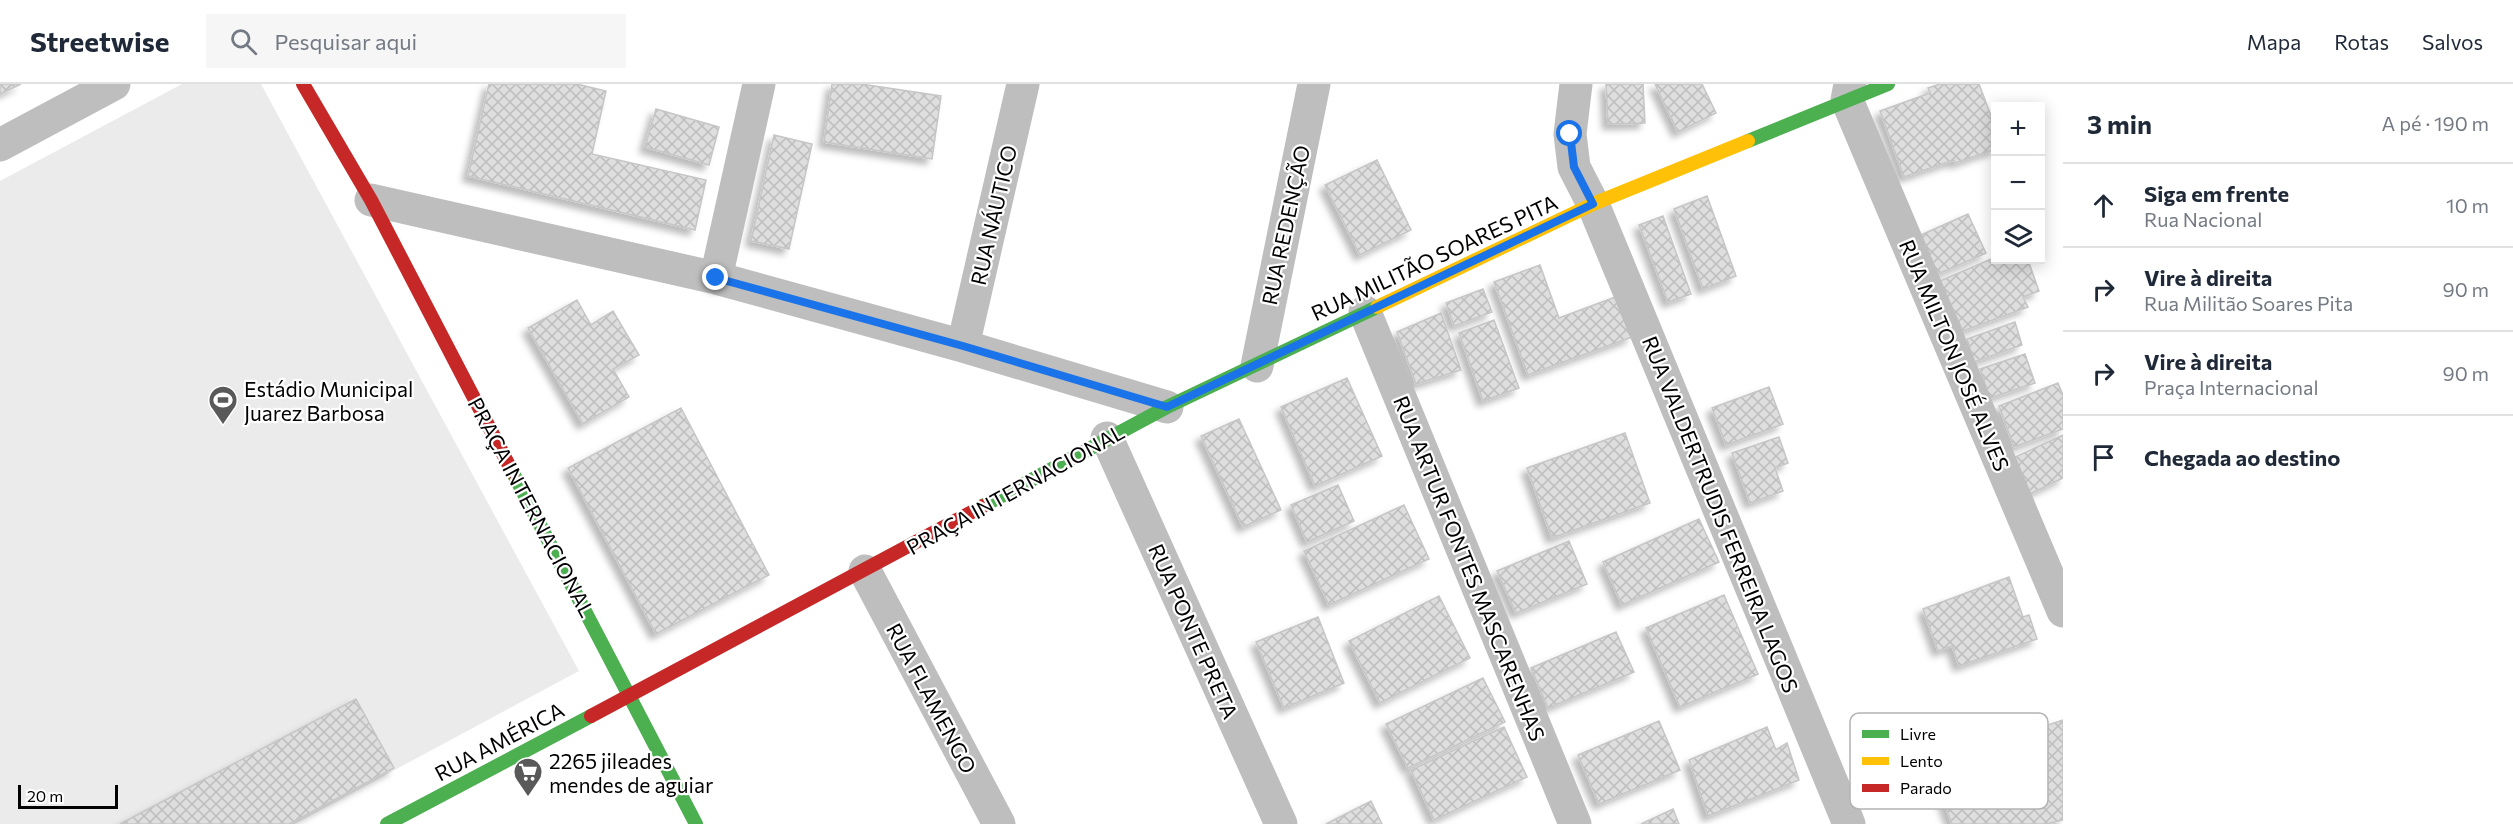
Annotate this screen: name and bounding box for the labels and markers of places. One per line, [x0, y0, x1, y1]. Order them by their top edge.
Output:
place label: Estádio Municipal Juarez Barbosa [244, 376, 413, 425]
sports icon: Estádio Municipal Juarez Barbosa [207, 384, 239, 426]
place label: 2265 jileades mendes de aguiar [549, 748, 713, 797]
supermarket icon: 2265 jileades mendes de aguiar [512, 756, 544, 798]

